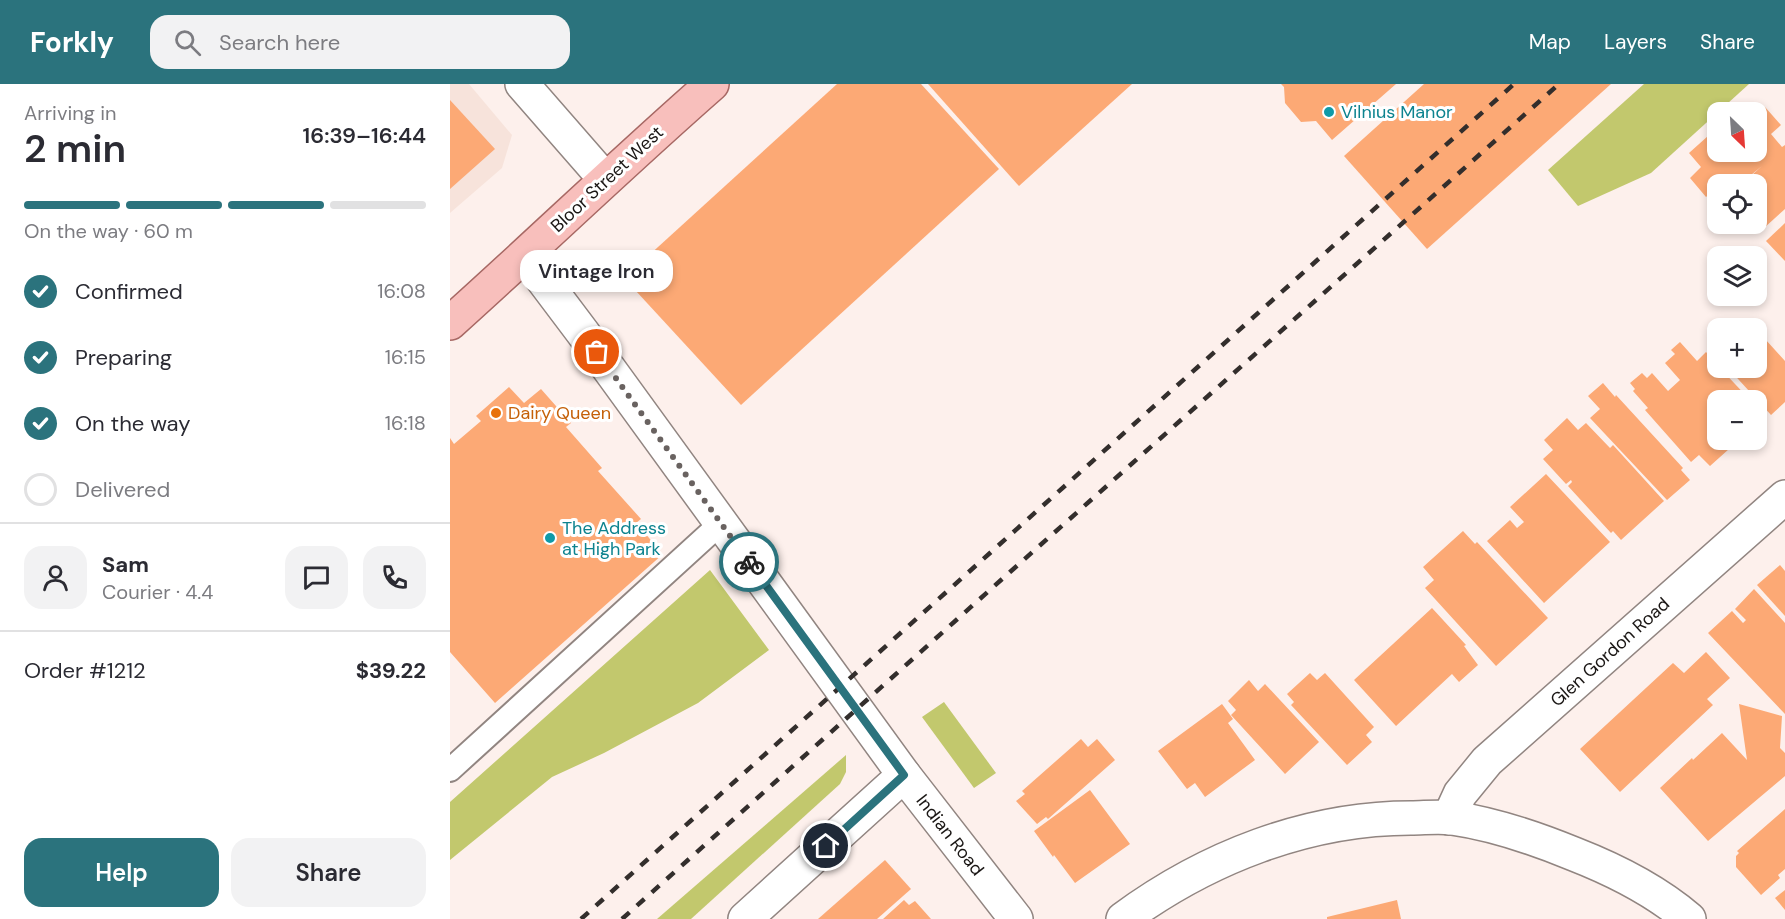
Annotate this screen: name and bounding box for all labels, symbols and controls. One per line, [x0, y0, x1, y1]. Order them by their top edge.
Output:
search box [150, 15, 570, 69]
text: Forkly [30, 24, 114, 61]
icon: search [171, 26, 204, 59]
text: Search here [219, 28, 340, 57]
text: Map [1529, 28, 1571, 56]
text: Layers [1604, 28, 1667, 56]
text: Share [1700, 28, 1755, 56]
text: Arriving in [24, 100, 116, 126]
place label: Vilnius Manor [1341, 100, 1453, 124]
north arrow [1707, 102, 1767, 162]
map controls [1707, 102, 1767, 450]
marker: Vilnius Manor [1322, 105, 1336, 119]
street label: Bloor Street West [545, 120, 669, 238]
text: 16:39–16:44 [303, 121, 426, 150]
text: 2 min [24, 123, 126, 174]
button: locate [1707, 174, 1767, 234]
text: On the way · 60 m [24, 218, 193, 244]
button: layers [1707, 246, 1767, 306]
callout: Vintage Iron [520, 250, 674, 292]
text: Vintage Iron [538, 258, 655, 284]
icon: check [24, 275, 57, 308]
text: Confirmed [75, 277, 183, 306]
text: 16:08 [377, 278, 426, 304]
button: + [1707, 318, 1767, 378]
pin [571, 326, 622, 377]
icon: bag [580, 335, 613, 368]
icon: check [24, 341, 57, 374]
text: Preparing [75, 343, 172, 372]
text: 16:15 [385, 344, 426, 370]
button: − [1707, 390, 1767, 450]
place label: Dairy Queen [508, 401, 611, 425]
marker: Dairy Queen [489, 406, 503, 420]
icon: check [24, 407, 57, 440]
text: On the way [75, 409, 190, 438]
text: 16:18 [385, 410, 426, 436]
text: Delivered [75, 475, 170, 504]
place label: The Address at High Park [562, 516, 666, 561]
marker: The Address at High Park [543, 531, 557, 545]
courier [719, 532, 779, 592]
button: person [24, 546, 87, 609]
button: chat [285, 546, 348, 609]
button: phone [363, 546, 426, 609]
icon: bike [733, 546, 766, 579]
text: Sam [102, 550, 149, 579]
text: Courier · 4.4 [102, 579, 213, 605]
street label: Glen Gordon Road [1545, 592, 1675, 712]
text: Order #1212 [24, 656, 146, 685]
text: $39.22 [356, 656, 426, 685]
street label: Indian Road [911, 789, 989, 881]
pin [800, 820, 851, 871]
icon: home [809, 829, 842, 862]
button: Help [24, 838, 219, 907]
button: Share [231, 838, 426, 907]

